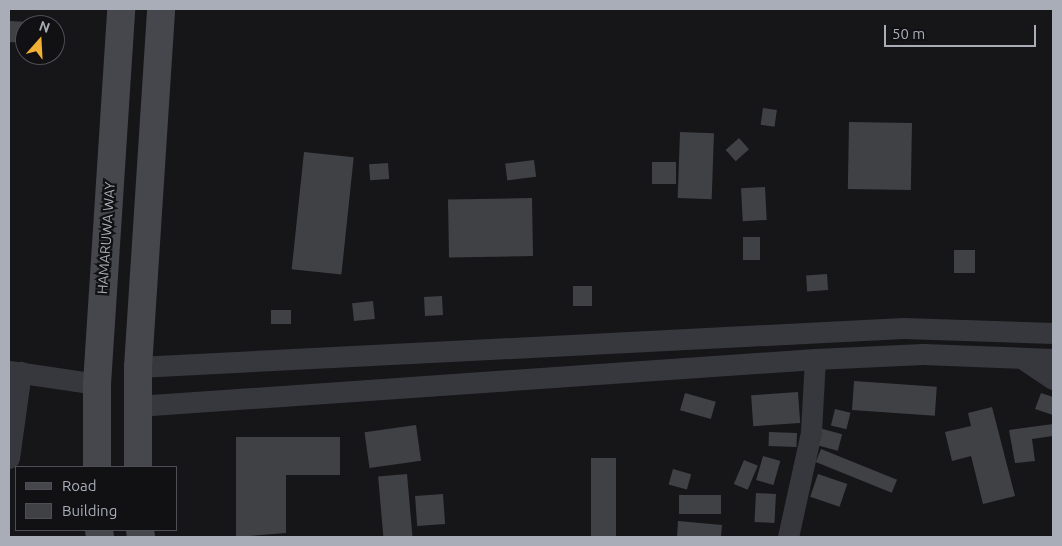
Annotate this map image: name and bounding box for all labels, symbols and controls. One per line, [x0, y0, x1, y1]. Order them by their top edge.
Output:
north arrow [15, 15, 65, 65]
scale bar [887, 15, 1040, 47]
text: N [37, 17, 52, 36]
text: 50 m [892, 25, 925, 42]
street label: HAMARUWA WAY [94, 181, 118, 295]
legend [15, 466, 178, 531]
text: Road [62, 477, 97, 494]
text: Building [62, 502, 117, 519]

